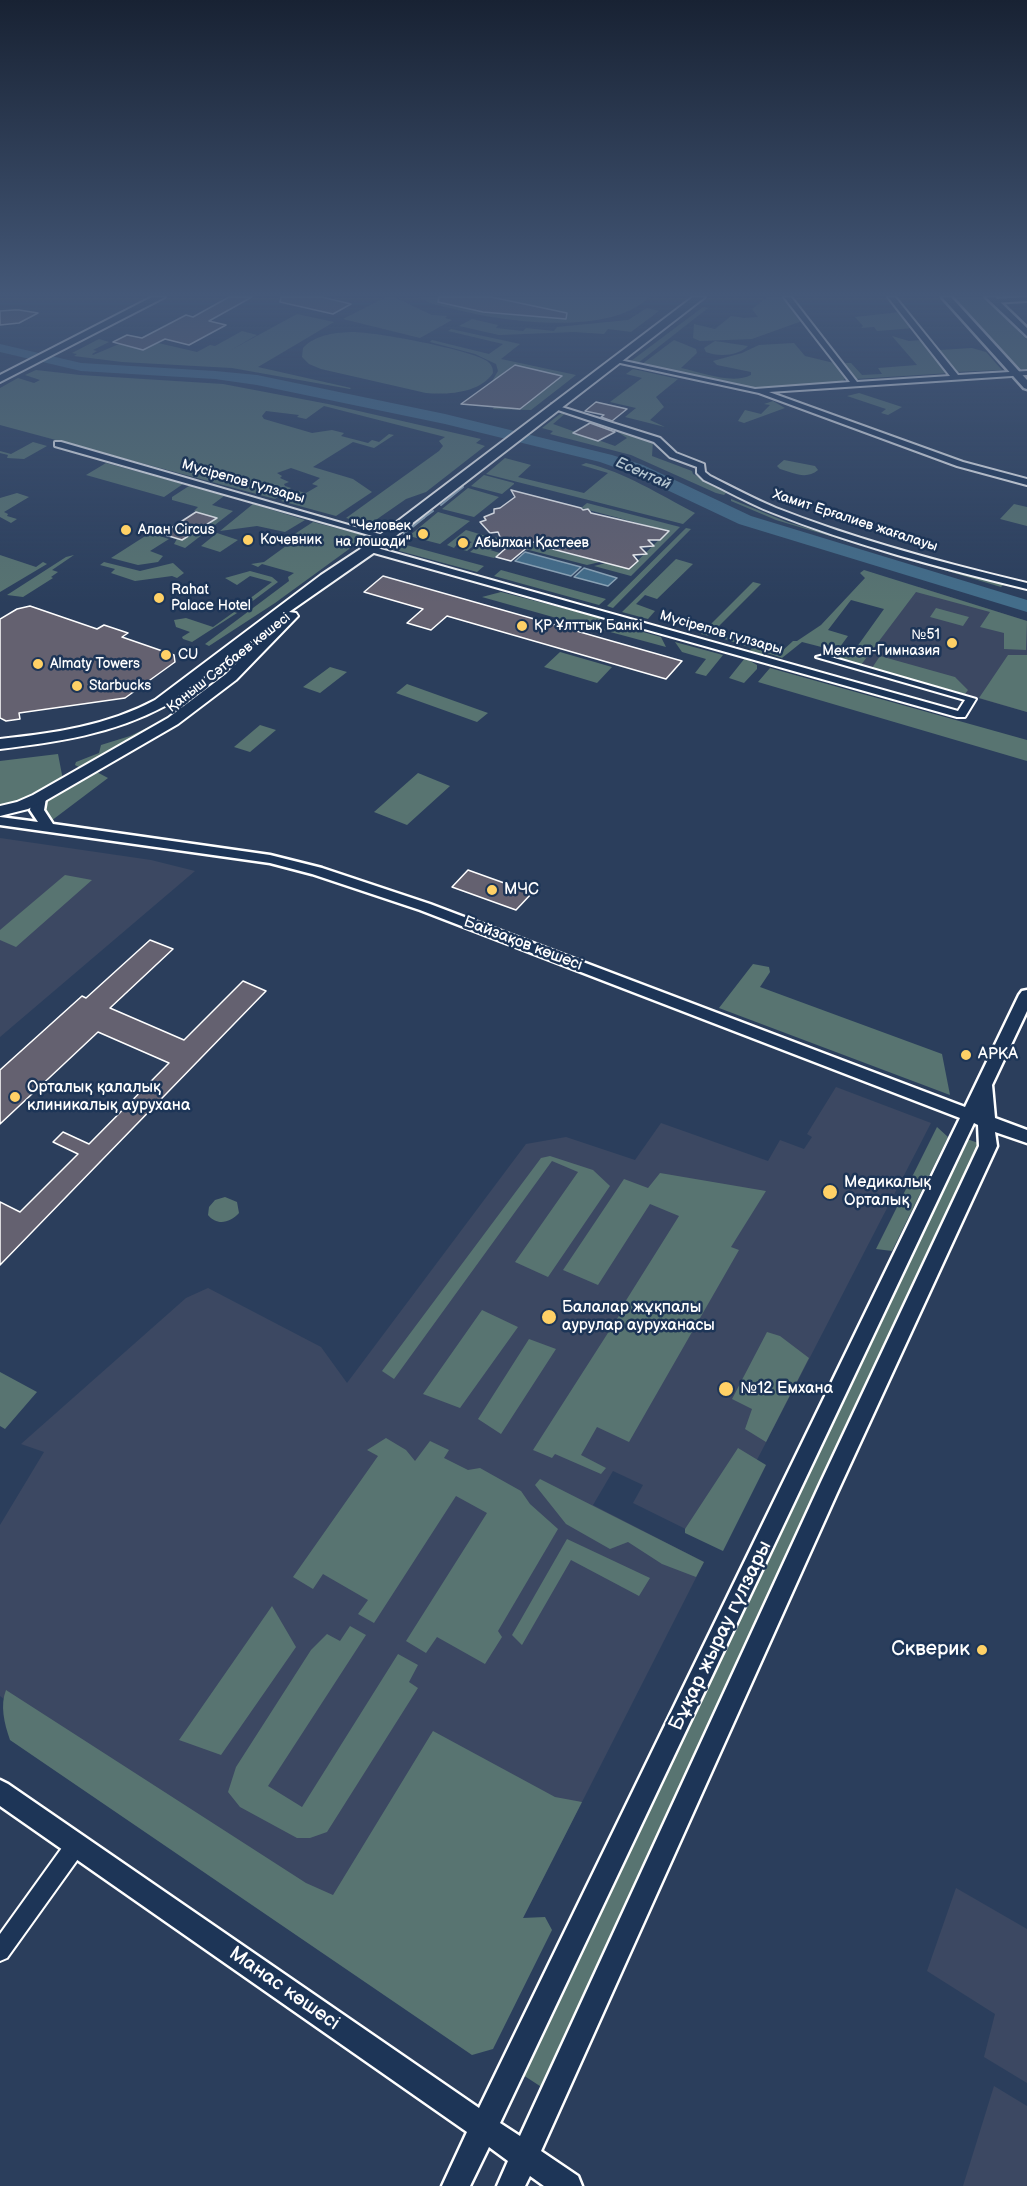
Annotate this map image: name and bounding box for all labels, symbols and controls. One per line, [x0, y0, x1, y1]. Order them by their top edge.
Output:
water label: Есентай [613, 454, 673, 494]
street label: Мүсірепов гүлзары [180, 456, 306, 508]
street label: Хамит Ерғалиев жағалауы [770, 486, 940, 556]
place label: "Человек на лошади" [335, 518, 411, 550]
place label: Алан Circus [138, 522, 215, 538]
marker: Алан Circus [119, 523, 133, 537]
marker: "Человек на лошади" [416, 527, 430, 541]
place label: Кочевник [260, 532, 322, 548]
marker: Кочевник [241, 533, 255, 547]
place label: Абылхан Қастеев [475, 535, 589, 551]
marker: Абылхан Қастеев [456, 536, 470, 550]
place label: Rahat Palace Hotel [171, 582, 251, 614]
marker: Rahat Palace Hotel [152, 591, 166, 605]
street label: Мүсірепов гүлзары [658, 607, 784, 659]
street label: Қаныш Сәтбаев көшесі [164, 610, 294, 716]
place label: ҚР Ұлттық Банкі [534, 618, 643, 634]
marker: ҚР Ұлттық Банкі [515, 619, 529, 633]
place label: №51 Мектеп-Гимназия [822, 627, 940, 660]
marker: №51 Мектеп-Гимназия [945, 636, 959, 650]
place label: CU [178, 647, 198, 663]
marker: CU [159, 648, 173, 662]
place label: Almaty Towers [50, 656, 140, 672]
marker: Almaty Towers [31, 657, 45, 671]
place label: Starbucks [89, 678, 151, 694]
marker: Starbucks [70, 679, 84, 693]
place label: МЧС [504, 880, 539, 900]
marker: МЧС [485, 883, 499, 897]
street label: Байзақов көшесі [461, 913, 585, 975]
place label: АРКА [978, 1045, 1018, 1065]
marker: АРКА [959, 1048, 973, 1062]
place label: Орталық қалалық клиникалық аурухана [27, 1078, 190, 1116]
marker: Орталық қалалық клиникалық аурухана [8, 1090, 22, 1104]
place label: Медикалық Орталық [844, 1173, 931, 1211]
marker: Медикалық Орталық [821, 1183, 839, 1201]
place label: Балалар жұқпалы аурулар ауруханасы [562, 1298, 715, 1336]
marker: Балалар жұқпалы аурулар ауруханасы [540, 1308, 558, 1326]
place label: №12 Емхана [740, 1379, 833, 1399]
marker: №12 Емхана [717, 1380, 735, 1398]
street label: Бұқар жырау гүлзары [665, 1537, 777, 1735]
place label: Скверик [891, 1638, 970, 1662]
marker: Скверик [975, 1643, 989, 1657]
street label: Манас көшесі [224, 1942, 344, 2036]

